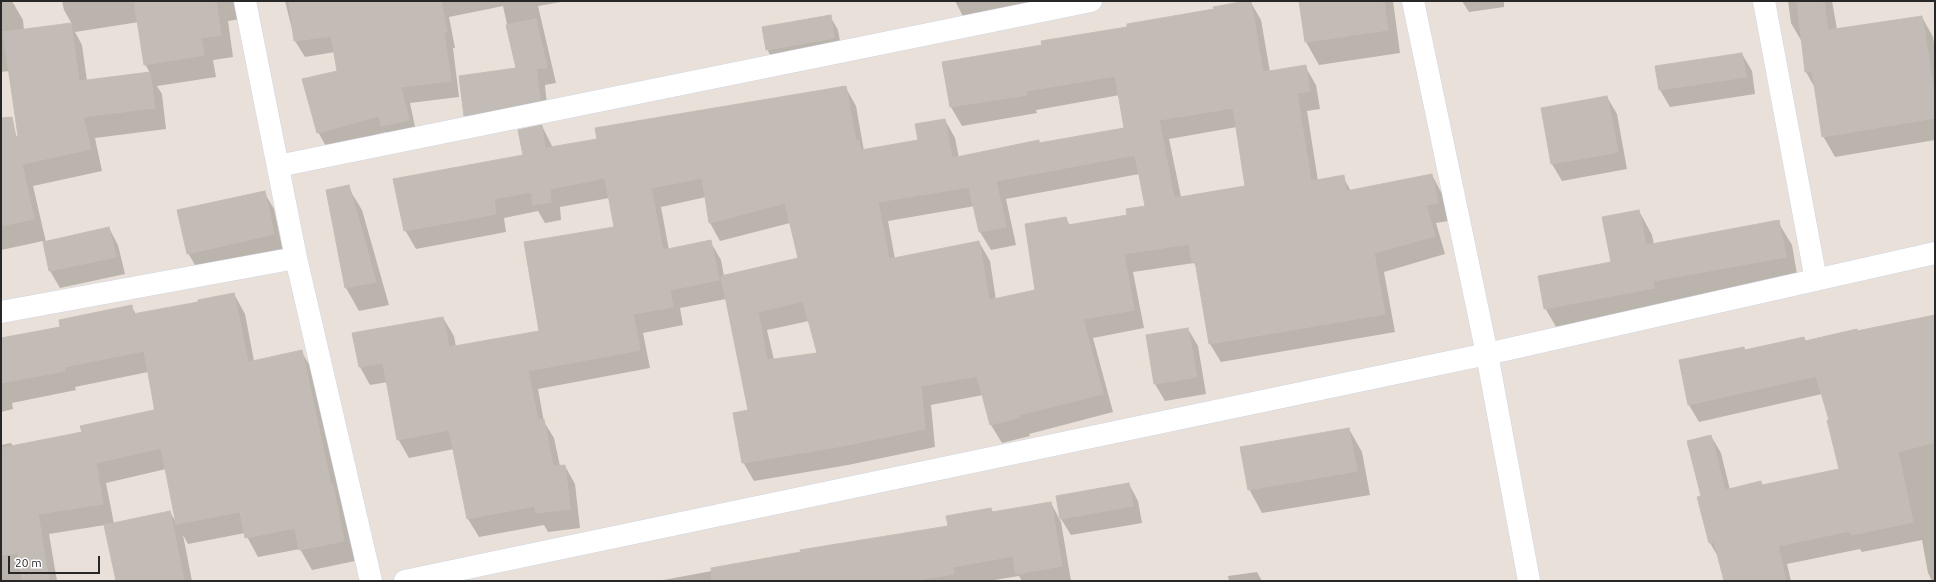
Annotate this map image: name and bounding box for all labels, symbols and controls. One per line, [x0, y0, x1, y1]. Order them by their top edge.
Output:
scale bar [10, 548, 102, 574]
text: 20 m [15, 556, 42, 569]

